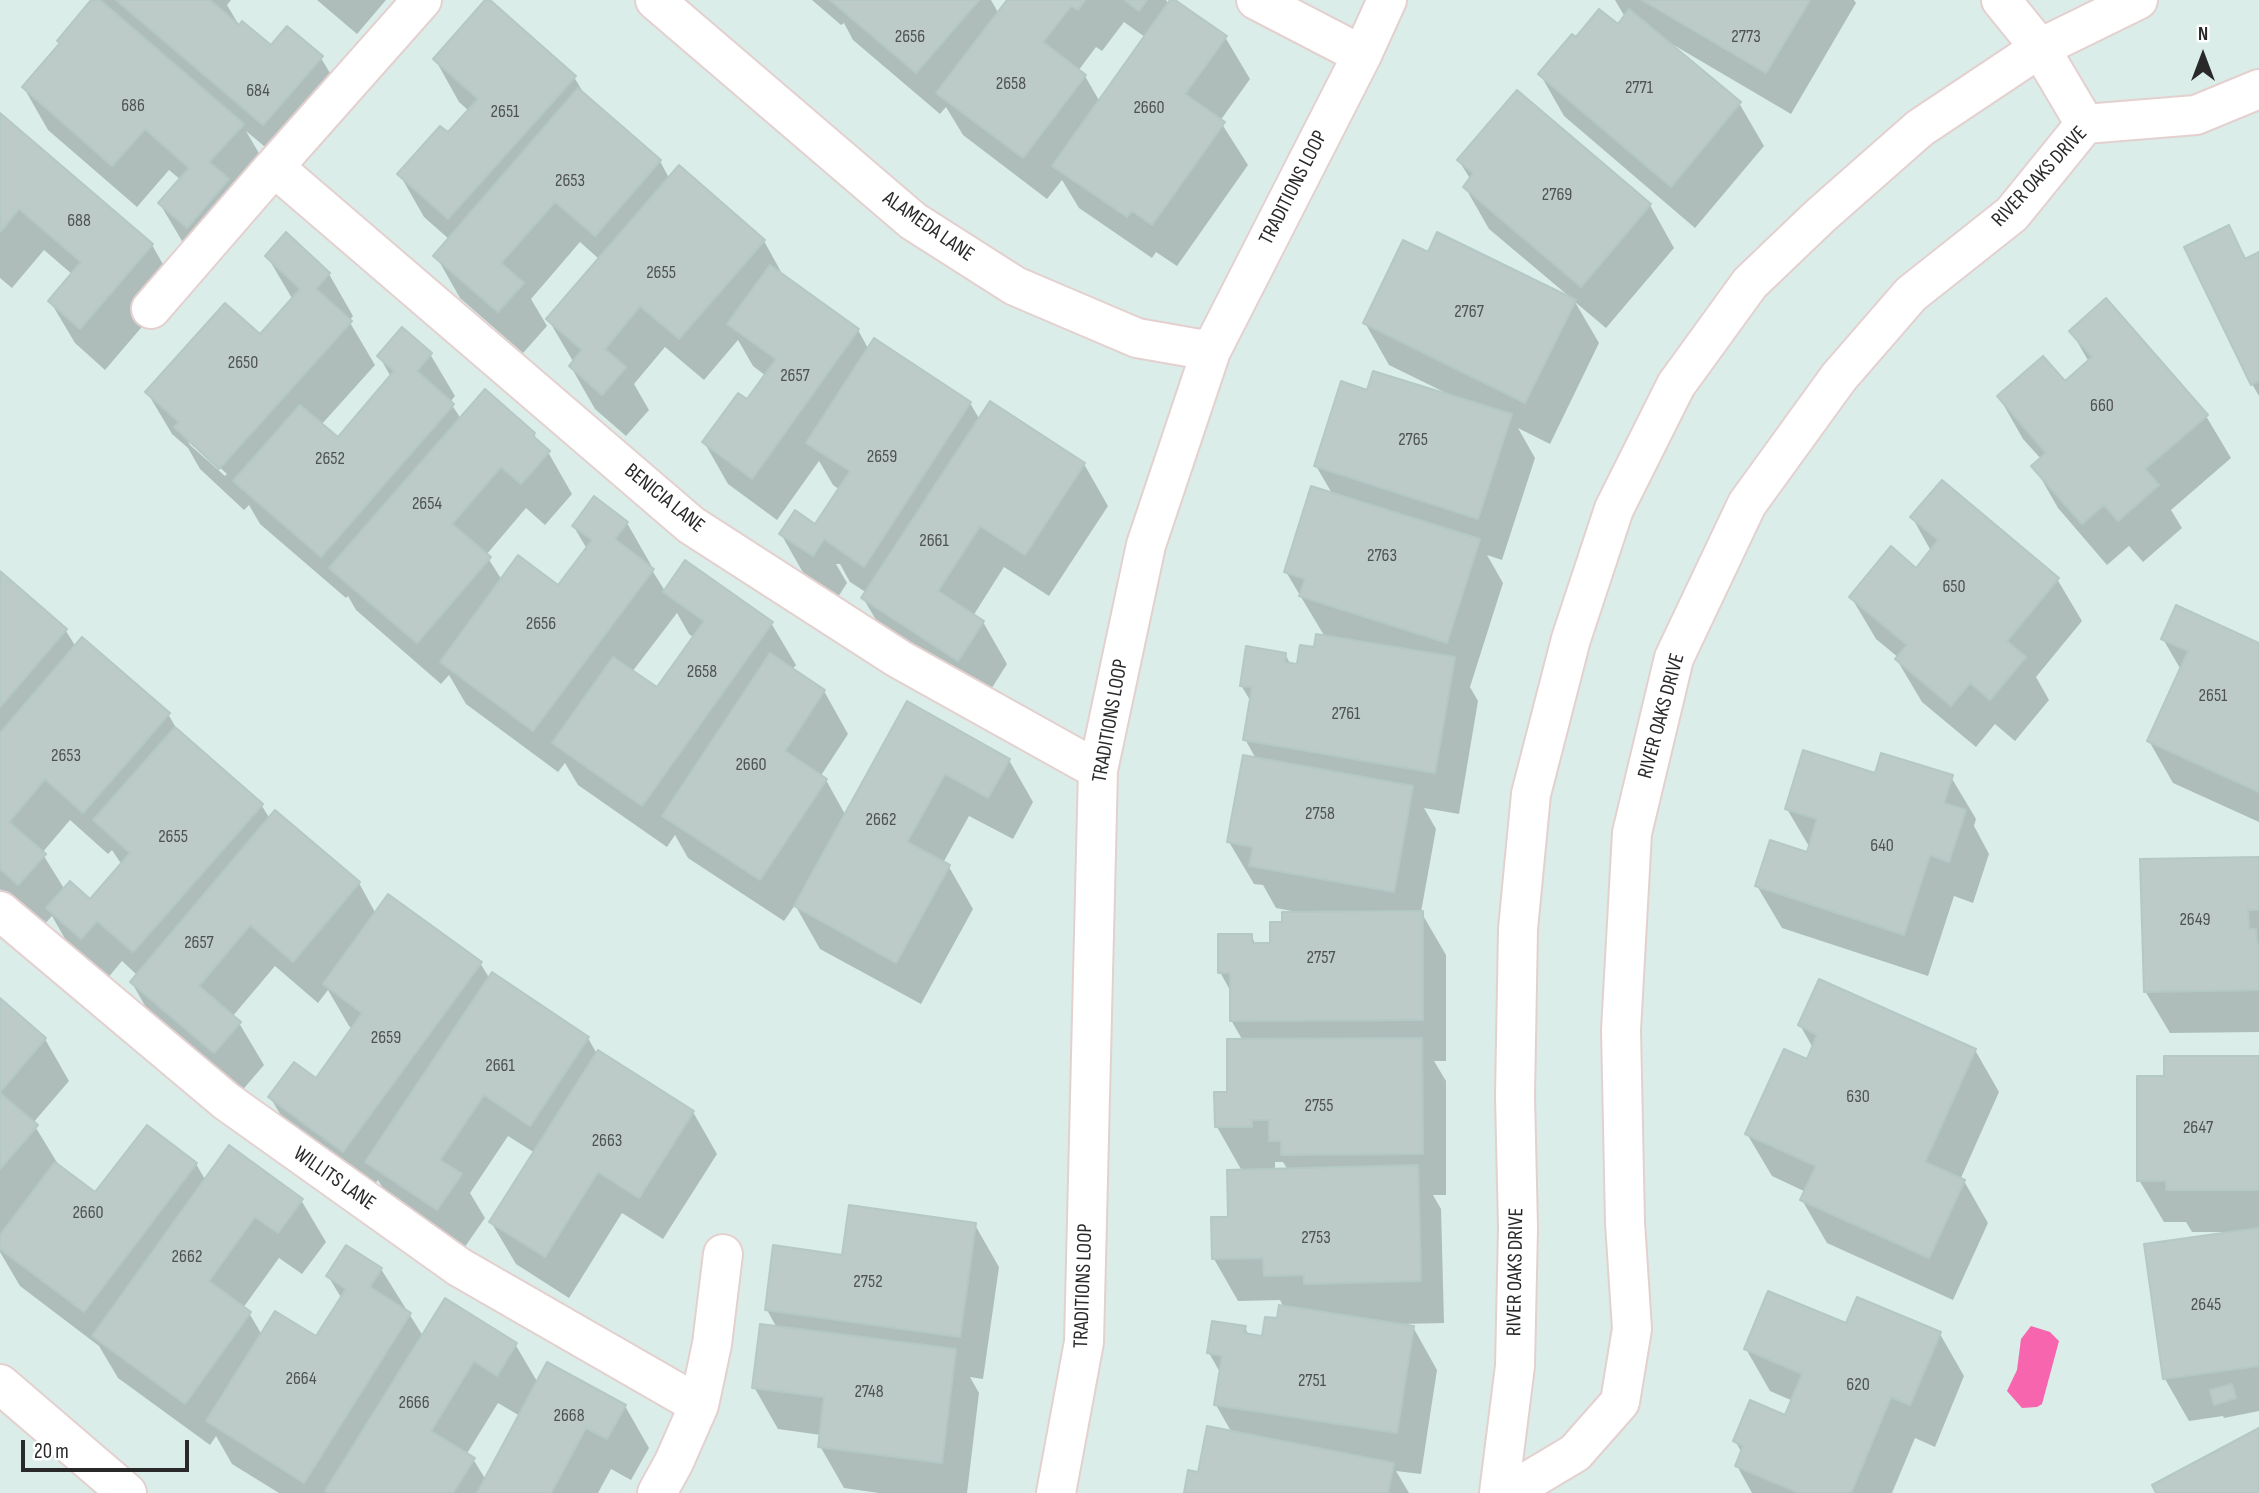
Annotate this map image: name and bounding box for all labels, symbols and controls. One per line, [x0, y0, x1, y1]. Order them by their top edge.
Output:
north arrow [2168, 21, 2238, 91]
text: N [2198, 23, 2208, 46]
house number: 2656 [895, 26, 925, 48]
house number: 2773 [1731, 26, 1761, 48]
house number: 2658 [996, 73, 1026, 95]
house number: 2771 [1625, 77, 1653, 99]
house number: 684 [246, 80, 270, 102]
house number: 686 [121, 95, 145, 117]
house number: 2660 [1133, 97, 1165, 119]
house number: 2651 [491, 101, 519, 123]
street label: RIVER OAKS DRIVE [1987, 121, 2093, 233]
street label: TRADITIONS LOOP [1254, 127, 1334, 249]
house number: 2653 [555, 170, 585, 192]
house number: 2769 [1542, 184, 1572, 206]
street label: ALAMEDA LANE [877, 186, 979, 268]
house number: 688 [67, 210, 91, 232]
house number: 2655 [646, 262, 676, 284]
house number: 2767 [1454, 301, 1484, 323]
house number: 2650 [228, 352, 258, 374]
house number: 2657 [780, 365, 810, 387]
house number: 660 [2090, 395, 2114, 417]
house number: 2765 [1398, 429, 1428, 451]
house number: 2659 [867, 446, 897, 468]
house number: 2652 [315, 448, 345, 470]
street label: BENICIA LANE [619, 459, 709, 539]
house number: 2654 [412, 493, 442, 515]
house number: 2661 [919, 530, 949, 552]
house number: 2763 [1367, 545, 1397, 567]
house number: 650 [1942, 576, 1966, 598]
house number: 2656 [526, 613, 556, 635]
street label: RIVER OAKS DRIVE [1633, 651, 1691, 781]
street label: TRADITIONS LOOP [1088, 657, 1134, 785]
house number: 2658 [687, 661, 717, 683]
house number: 2651 [2199, 685, 2227, 707]
house number: 2761 [1332, 703, 1360, 725]
house number: 2653 [51, 745, 81, 767]
house number: 2660 [735, 754, 767, 776]
house number: 2758 [1305, 803, 1335, 825]
house number: 2662 [866, 809, 896, 831]
house number: 2655 [158, 826, 188, 848]
house number: 640 [1870, 835, 1894, 857]
house number: 2649 [2179, 909, 2211, 931]
house number: 2657 [184, 932, 214, 954]
house number: 2757 [1307, 947, 1335, 969]
house number: 2659 [371, 1027, 401, 1049]
house number: 2661 [485, 1055, 515, 1077]
house number: 630 [1846, 1086, 1870, 1108]
house number: 2755 [1304, 1095, 1334, 1117]
house number: 2647 [2183, 1117, 2213, 1139]
house number: 2663 [592, 1130, 622, 1152]
street label: WILLITS LANE [288, 1142, 380, 1216]
house number: 2660 [72, 1202, 104, 1224]
street label: RIVER OAKS DRIVE [1502, 1208, 1530, 1336]
street label: TRADITIONS LOOP [1069, 1223, 1099, 1349]
house number: 2753 [1301, 1227, 1331, 1249]
house number: 2662 [172, 1246, 202, 1268]
house number: 2752 [853, 1271, 883, 1293]
house number: 2645 [2191, 1294, 2221, 1316]
house number: 2664 [285, 1368, 317, 1390]
house number: 2751 [1298, 1370, 1326, 1392]
house number: 620 [1846, 1374, 1870, 1396]
house number: 2748 [854, 1381, 884, 1403]
house number: 2666 [398, 1392, 430, 1414]
house number: 2668 [553, 1405, 585, 1427]
scale bar [24, 1426, 192, 1470]
text: 20 m [34, 1439, 69, 1464]

